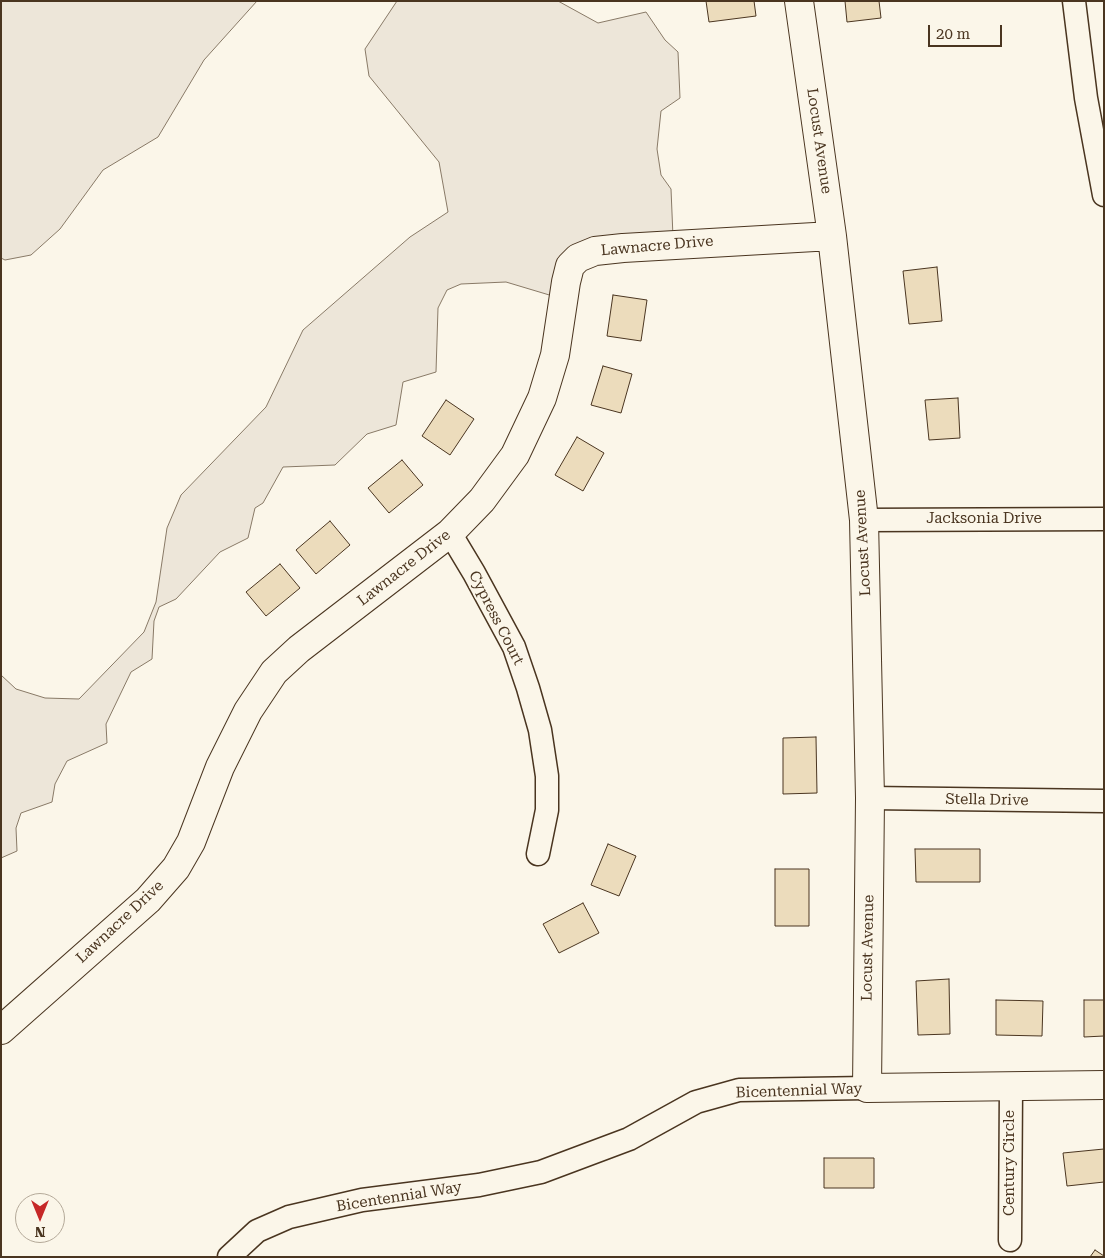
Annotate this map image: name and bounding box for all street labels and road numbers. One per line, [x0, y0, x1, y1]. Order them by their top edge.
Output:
street label: Locust Avenue [803, 87, 835, 195]
street label: Lawnacre Drive [600, 232, 714, 260]
street label: Locust Avenue [851, 489, 875, 597]
street label: Jacksonia Drive [926, 510, 1042, 528]
street label: Lawnacre Drive [354, 526, 454, 610]
street label: Cypress Court [465, 568, 527, 668]
street label: Stella Drive [945, 790, 1029, 810]
street label: Lawnacre Drive [73, 877, 167, 967]
street label: Locust Avenue [858, 895, 878, 1001]
street label: Bicentennial Way [735, 1080, 863, 1102]
street label: Century Circle [1001, 1110, 1019, 1216]
street label: Bicentennial Way [335, 1178, 463, 1216]

